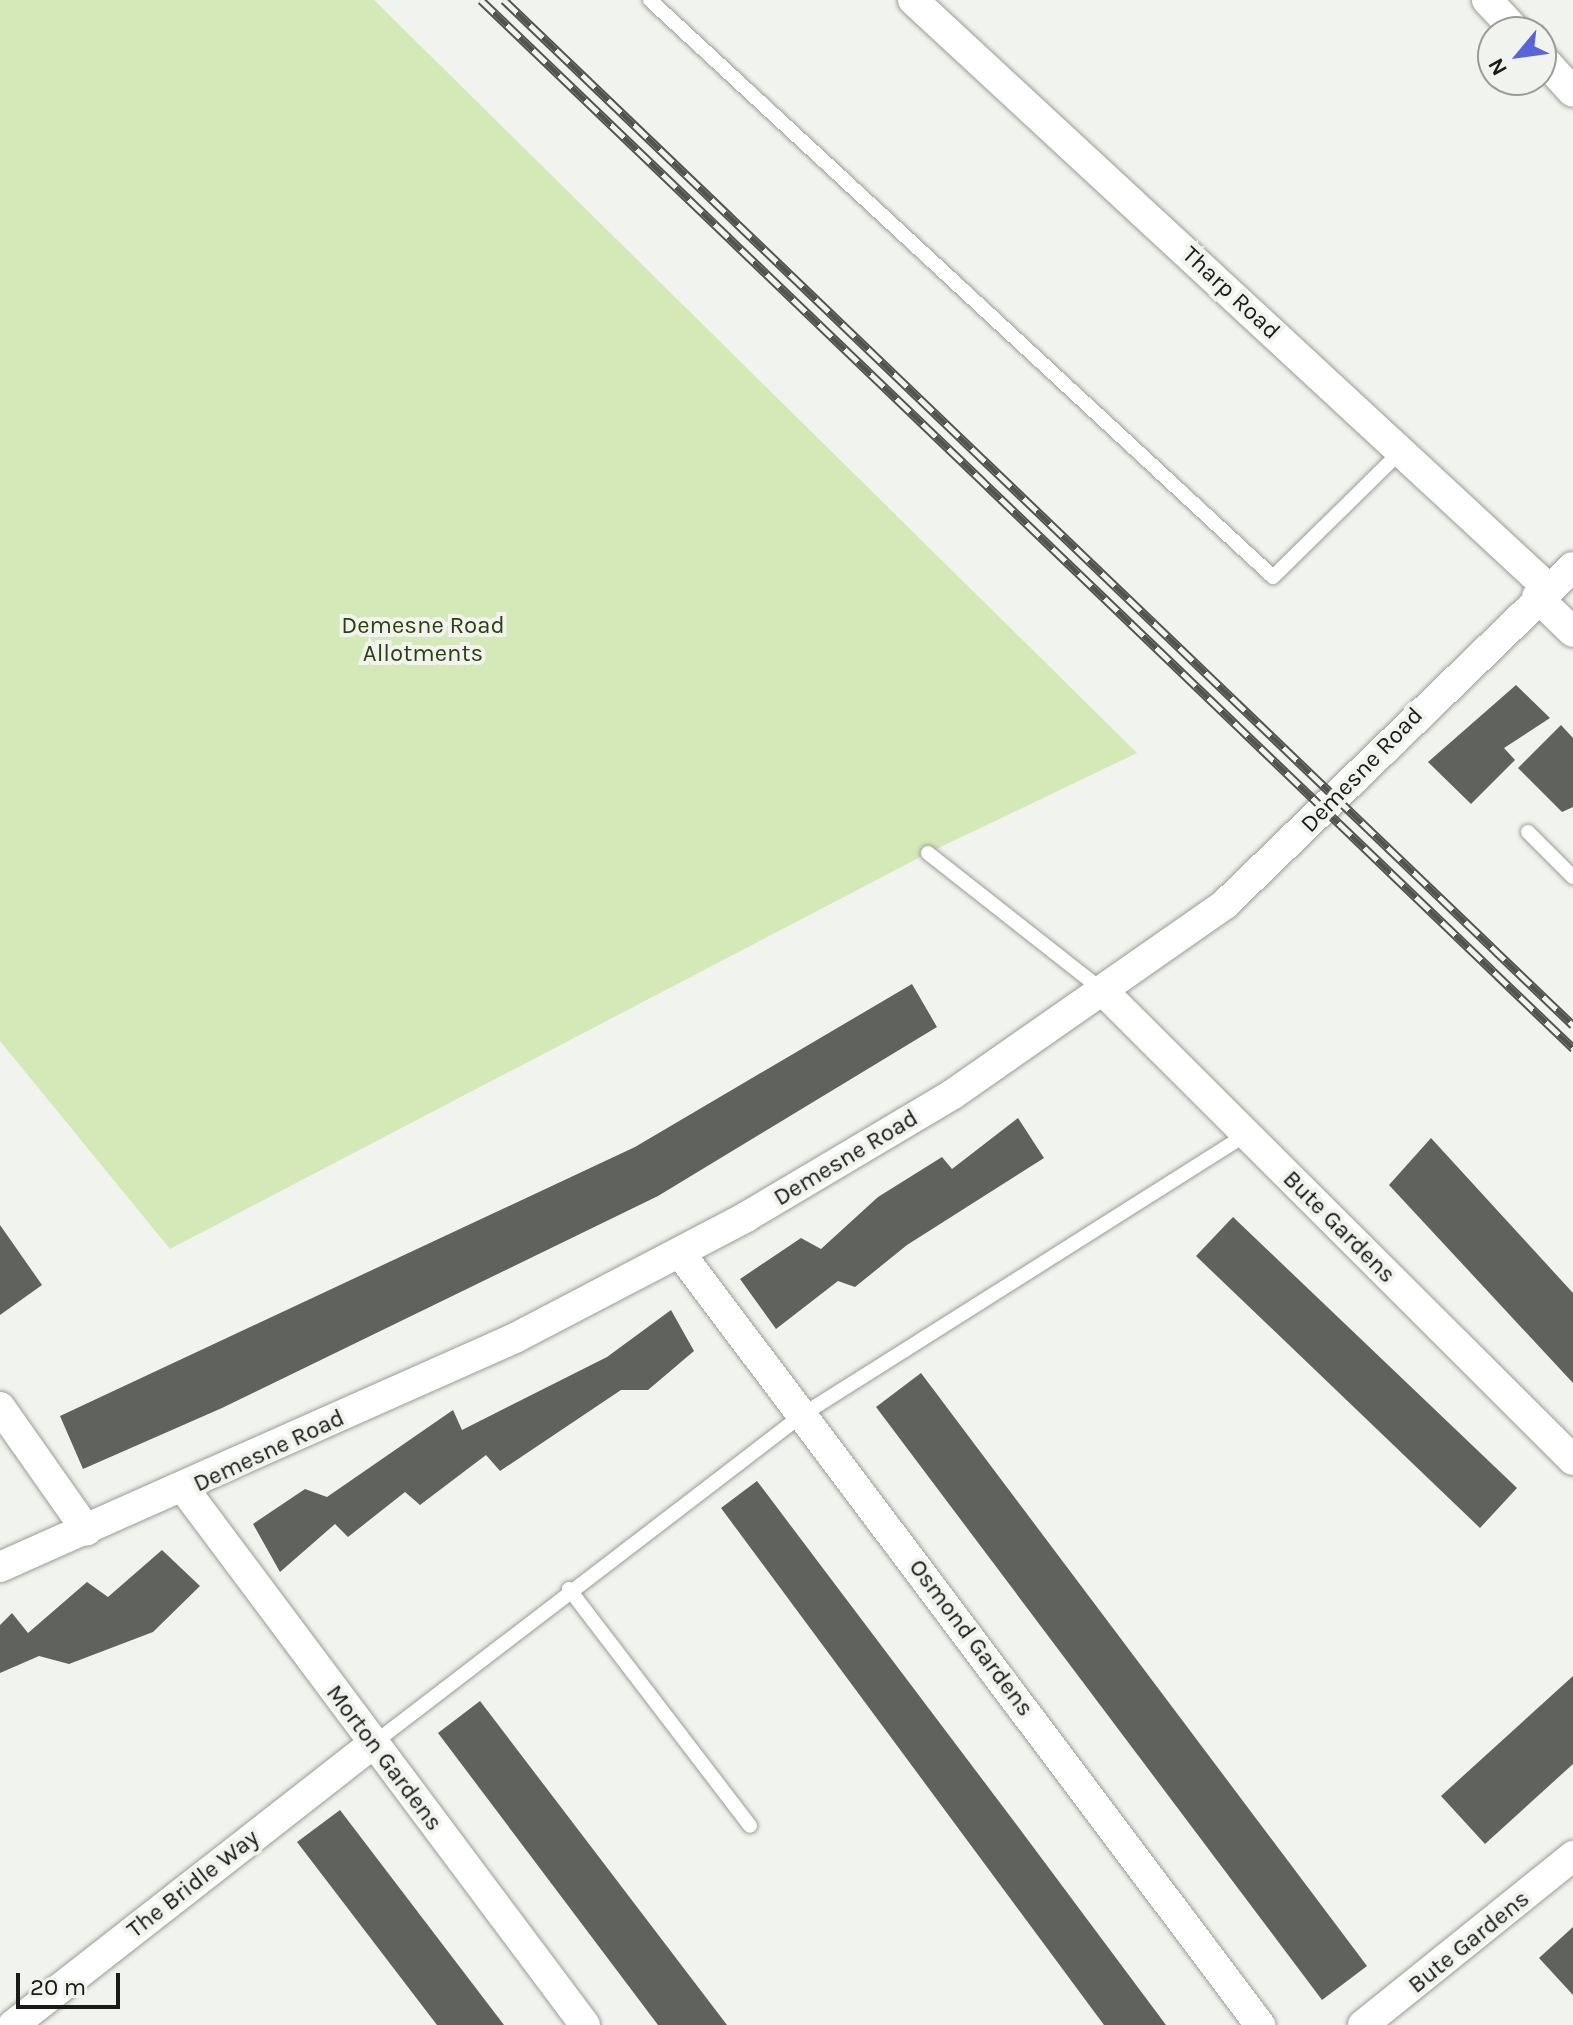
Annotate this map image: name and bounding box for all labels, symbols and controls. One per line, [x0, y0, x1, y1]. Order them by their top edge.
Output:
north arrow [1477, 16, 1557, 96]
text: N [1483, 53, 1513, 80]
street label: Tharp Road [1176, 240, 1286, 346]
park label: Demesne Road Allotments [341, 612, 505, 668]
street label: Demesne Road [1295, 701, 1429, 839]
street label: Demesne Road [769, 1104, 923, 1212]
street label: Bute Gardens [1277, 1165, 1401, 1289]
street label: Demesne Road [189, 1403, 349, 1499]
street label: Osmond Gardens [903, 1554, 1039, 1722]
street label: Morton Gardens [320, 1679, 448, 1837]
street label: The Bridle Way [121, 1824, 265, 1944]
street label: Bute Gardens [1403, 1884, 1535, 2000]
scale bar [20, 1957, 124, 2007]
text: 20 m [30, 1973, 86, 2001]

